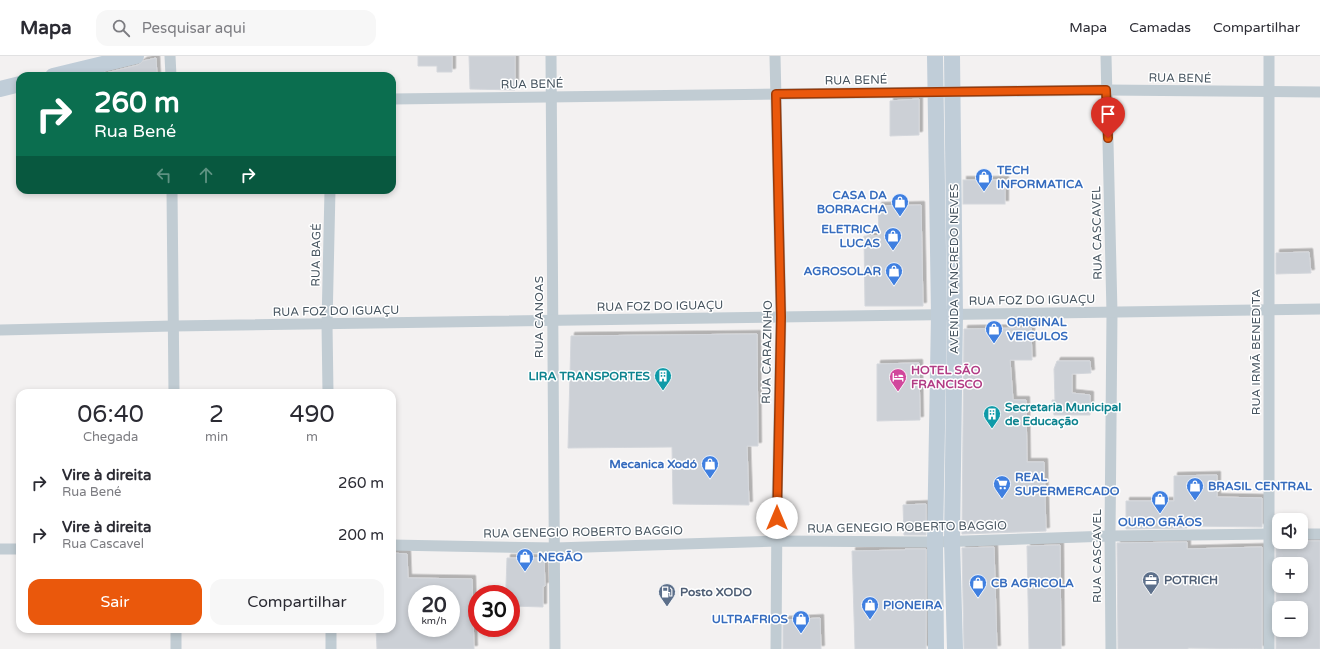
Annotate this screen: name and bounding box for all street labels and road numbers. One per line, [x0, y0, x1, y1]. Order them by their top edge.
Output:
street label: RUA BENÉ [1149, 70, 1212, 86]
street label: RUA BENÉ [825, 72, 888, 88]
street label: RUA BENÉ [501, 76, 564, 92]
street label: AVENIDA TANCREDO NEVES [947, 184, 961, 354]
street label: RUA CASCAVEL [1089, 186, 1105, 280]
street label: RUA BAGÉ [308, 223, 324, 287]
street label: RUA CANOAS [532, 276, 546, 358]
street label: RUA IRMÃ BENEDITA [1249, 289, 1263, 415]
street label: RUA FOZ DO IGUAÇU [969, 292, 1095, 308]
street label: RUA FOZ DO IGUAÇU [597, 298, 723, 314]
street label: RUA CARAZINHO [759, 300, 775, 404]
street label: RUA FOZ DO IGUAÇU [273, 303, 399, 319]
street label: RUA CASCAVEL [1090, 509, 1104, 603]
street label: RUA GENEGIO ROBERTO BAGGIO [807, 518, 1007, 536]
street label: RUA GENEGIO ROBERTO BAGGIO [483, 523, 683, 541]

